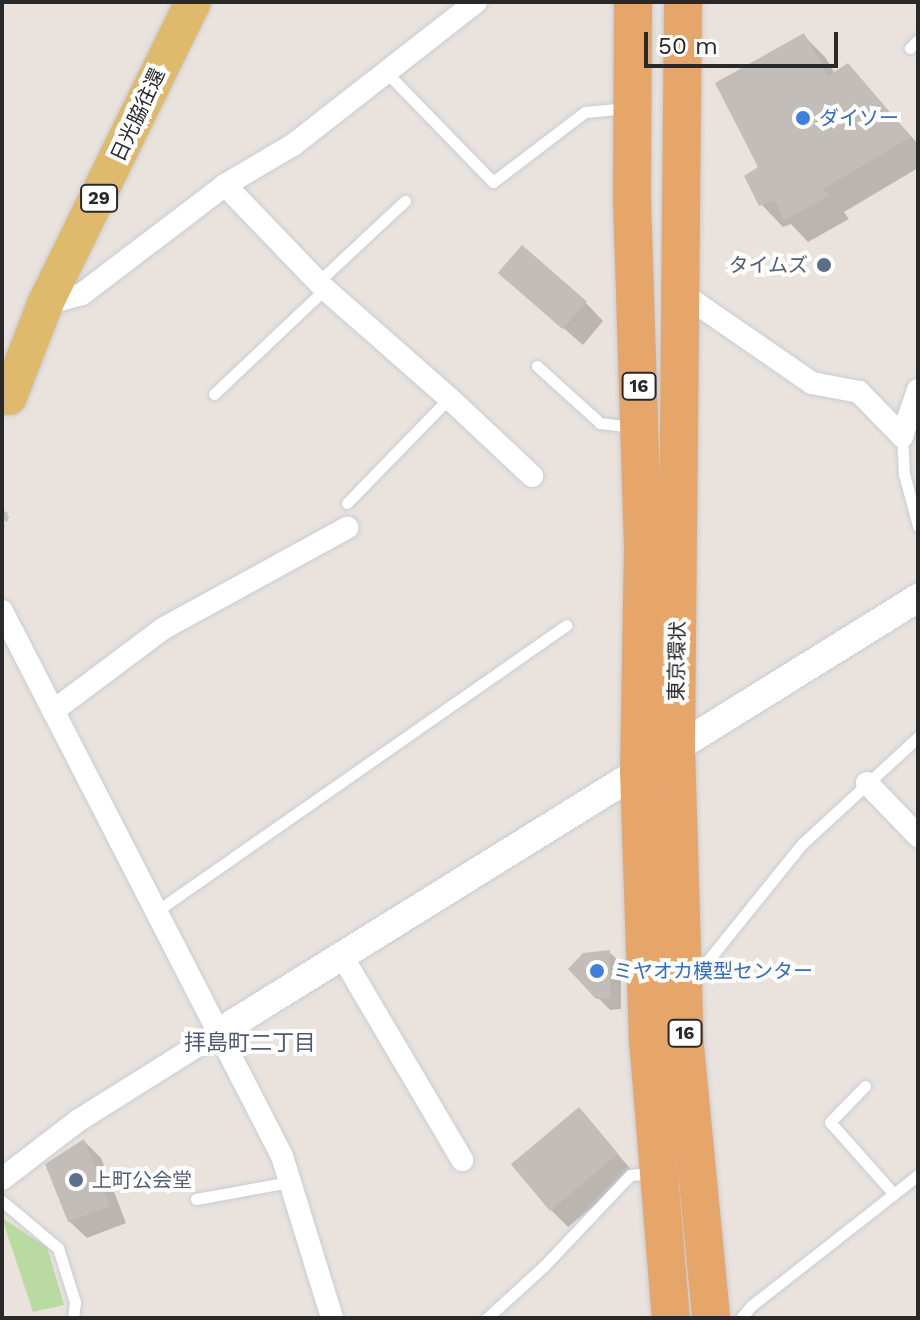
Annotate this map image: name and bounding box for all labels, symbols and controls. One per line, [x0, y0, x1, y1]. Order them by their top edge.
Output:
scale bar [648, 16, 842, 66]
text: 50 m [658, 32, 718, 60]
street label: 日光脇往還 [106, 65, 170, 165]
place label: ダイソー [819, 106, 899, 130]
marker: ダイソー [794, 109, 812, 127]
road number: 29 [79, 184, 119, 212]
place label: タイムズ [728, 253, 808, 277]
marker: タイムズ [815, 256, 833, 274]
road number: 16 [621, 372, 657, 400]
street label: 東京環状 [664, 621, 690, 701]
place label: ミヤオカ模型センター [613, 959, 813, 983]
marker: ミヤオカ模型センター [588, 962, 606, 980]
road number: 16 [667, 1019, 703, 1047]
district label: 拝島町二丁目 [184, 1030, 316, 1056]
place label: 上町公会堂 [92, 1168, 192, 1192]
marker: 上町公会堂 [67, 1171, 85, 1189]

